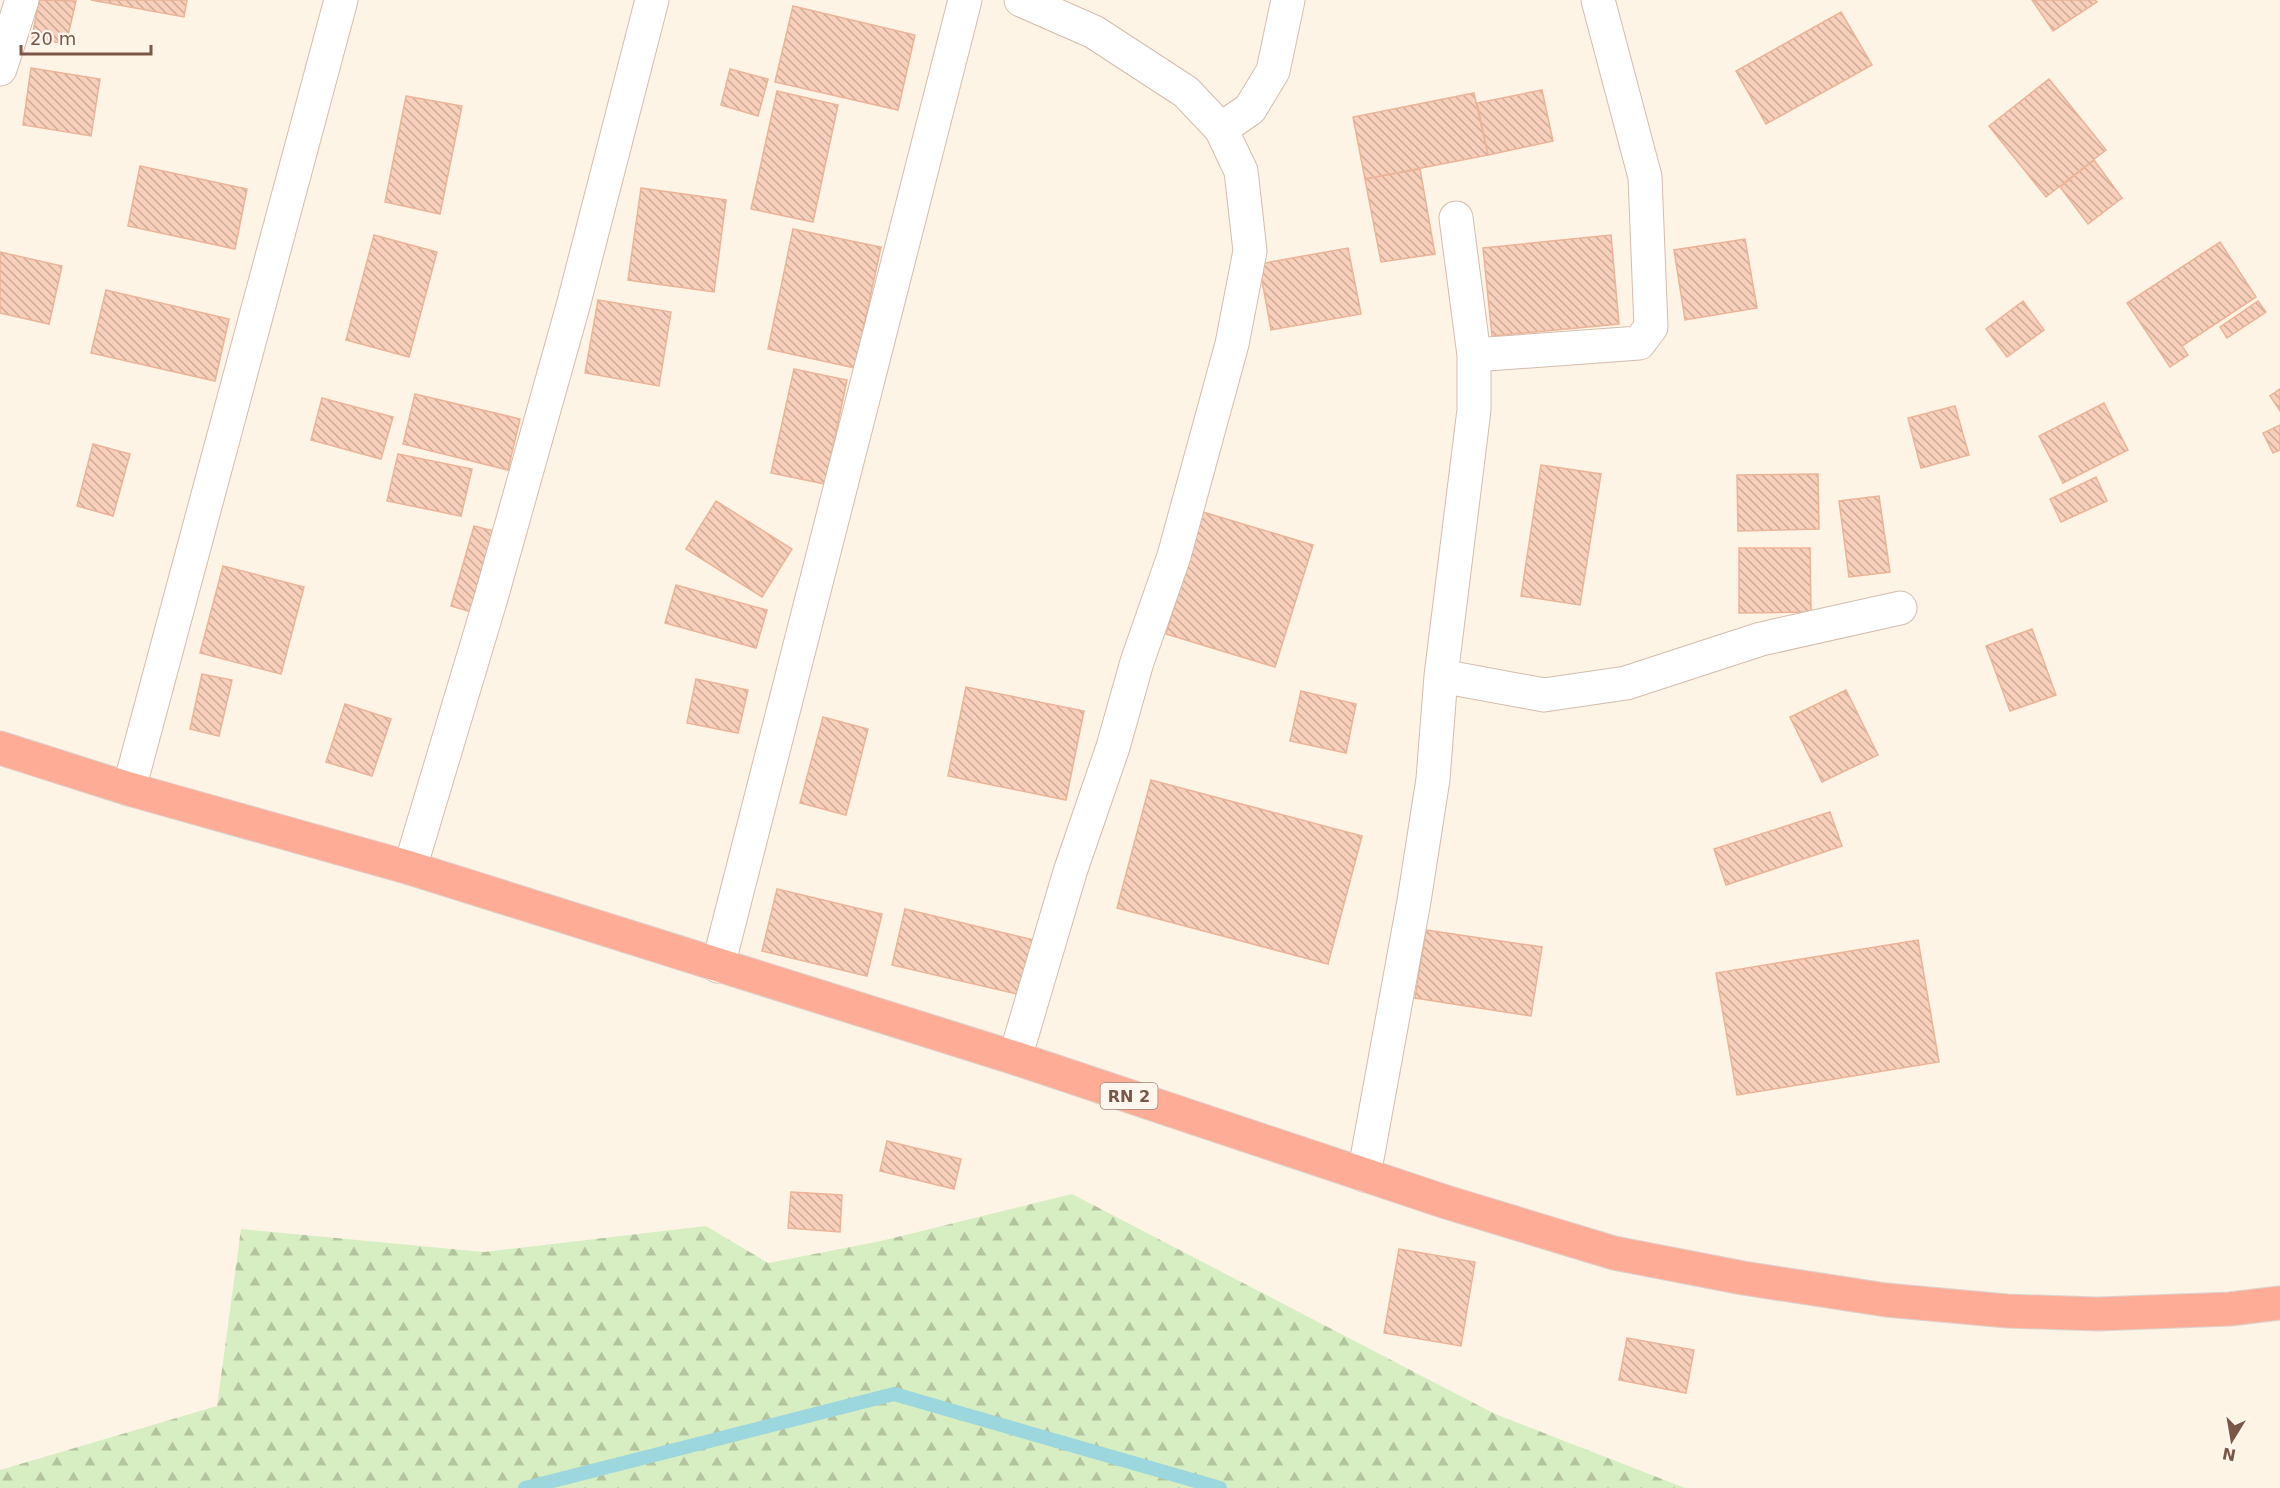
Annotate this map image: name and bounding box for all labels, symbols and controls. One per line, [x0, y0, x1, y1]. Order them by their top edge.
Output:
scale bar [21, 18, 152, 56]
text: 20 m [30, 28, 76, 49]
road number: RN 2 [1100, 1083, 1158, 1109]
north arrow [2202, 1410, 2262, 1470]
text: N [2221, 1444, 2238, 1465]

